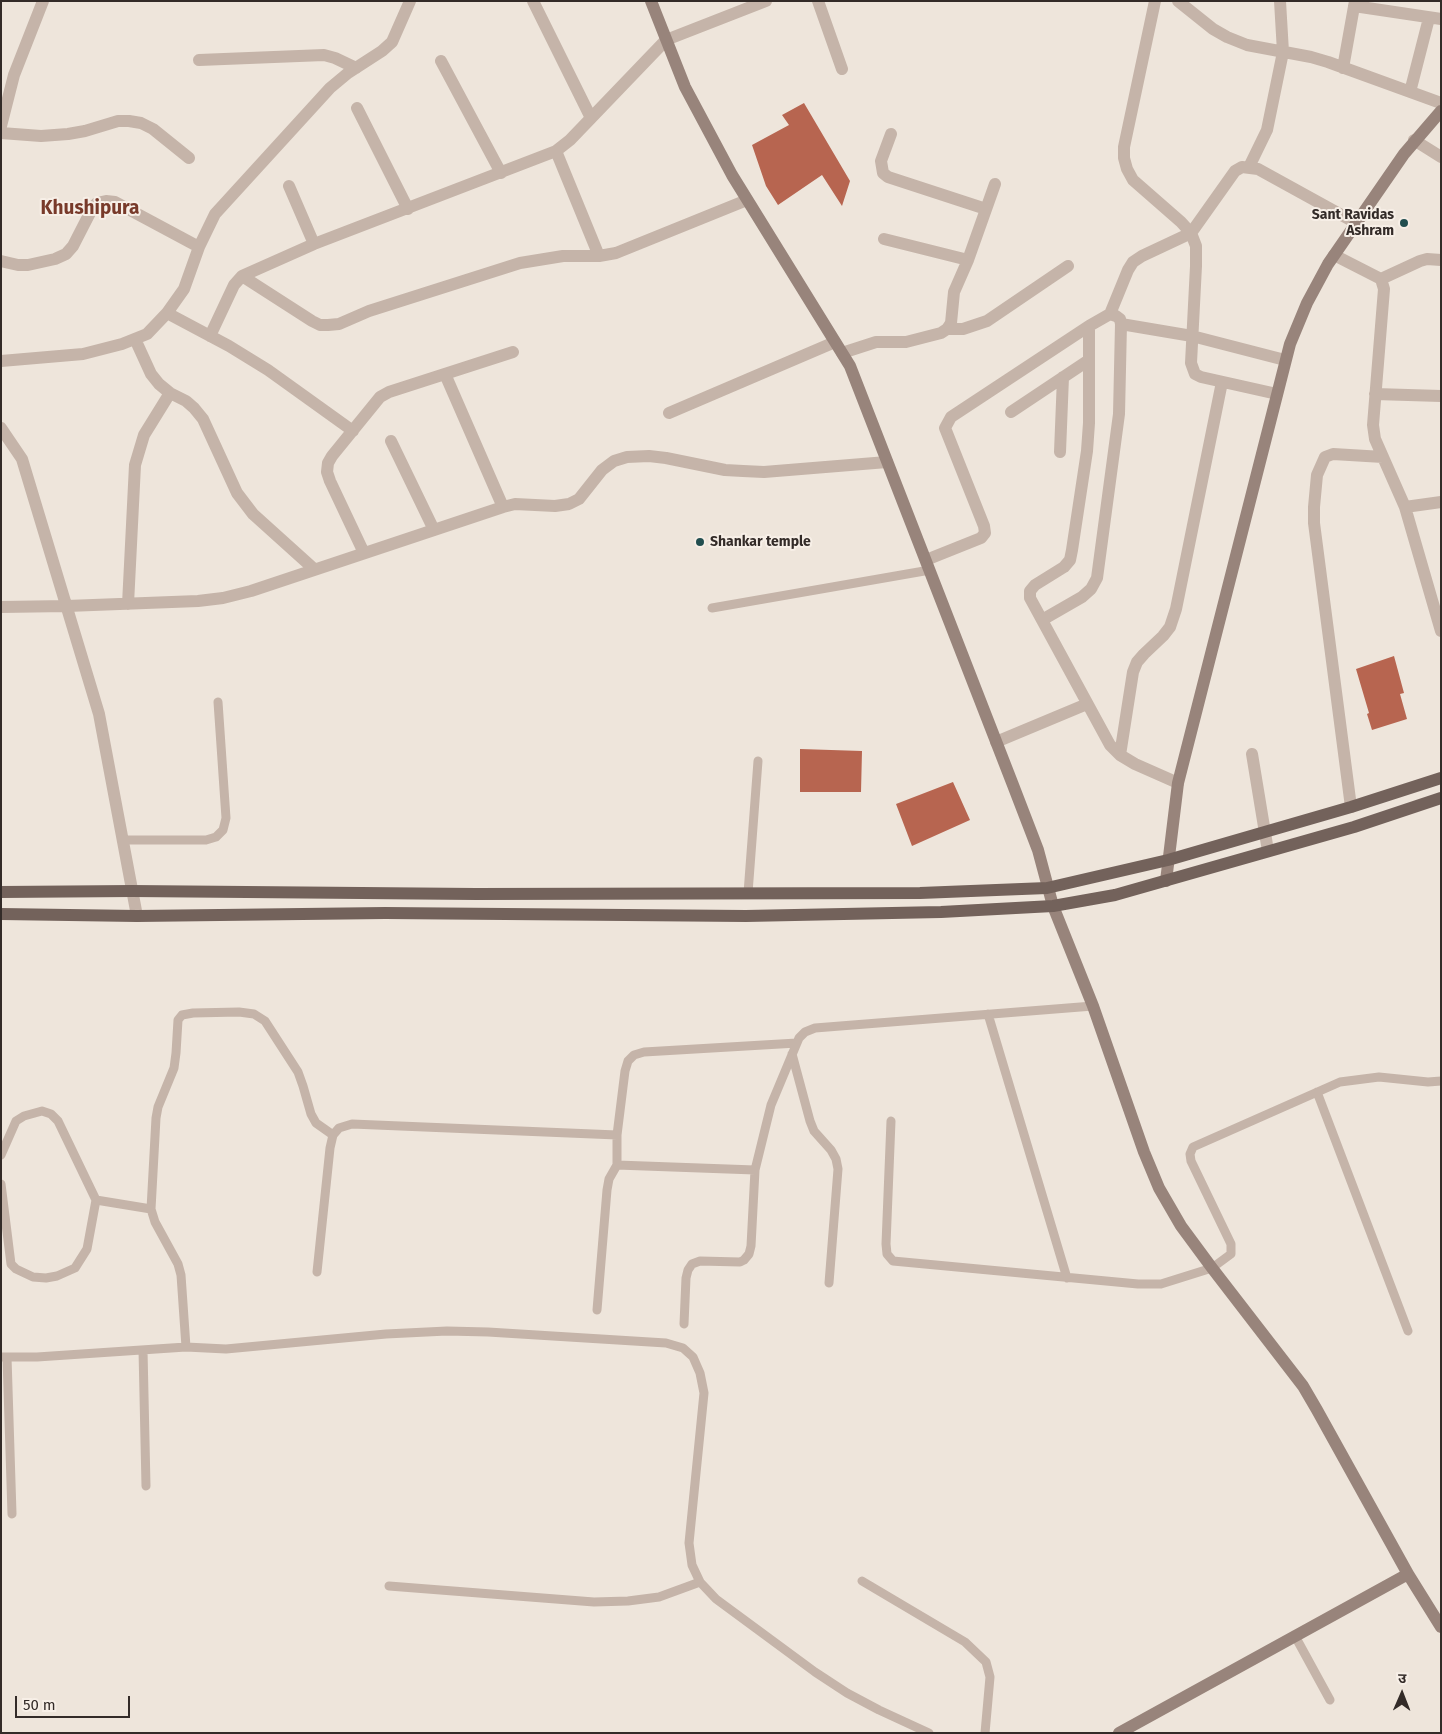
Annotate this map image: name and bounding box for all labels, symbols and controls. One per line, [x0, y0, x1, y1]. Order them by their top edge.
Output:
district label: Khushipura [41, 198, 139, 220]
place label: Sant Ravidas Ashram [1312, 207, 1394, 240]
marker: Sant Ravidas Ashram [1398, 217, 1410, 229]
place label: Shankar temple [710, 534, 811, 550]
marker: Shankar temple [694, 536, 706, 548]
north arrow [1377, 1669, 1427, 1719]
text: उ [1398, 1670, 1407, 1687]
scale bar [18, 1686, 132, 1718]
text: 50 m [23, 1696, 56, 1714]

